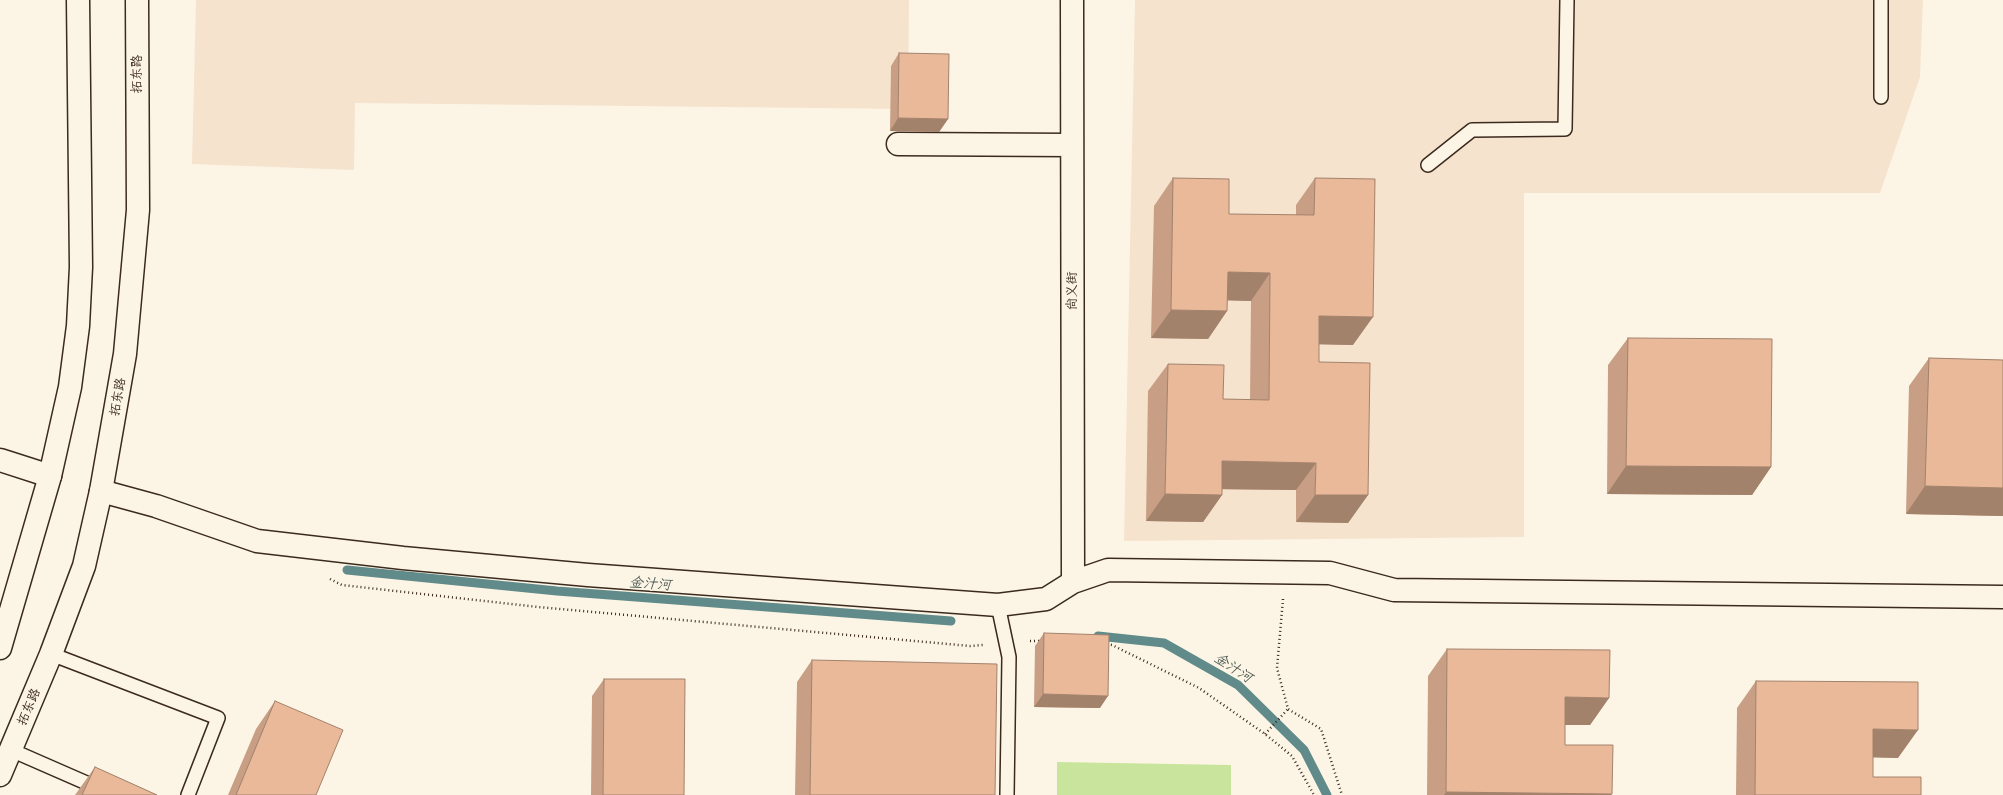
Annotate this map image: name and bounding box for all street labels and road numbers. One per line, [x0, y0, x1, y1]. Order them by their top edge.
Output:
street label: 拓东路 [129, 55, 145, 93]
street label: 尚义街 [1064, 272, 1080, 310]
street label: 拓东路 [107, 376, 129, 418]
street label: 拓东路 [14, 686, 44, 728]

